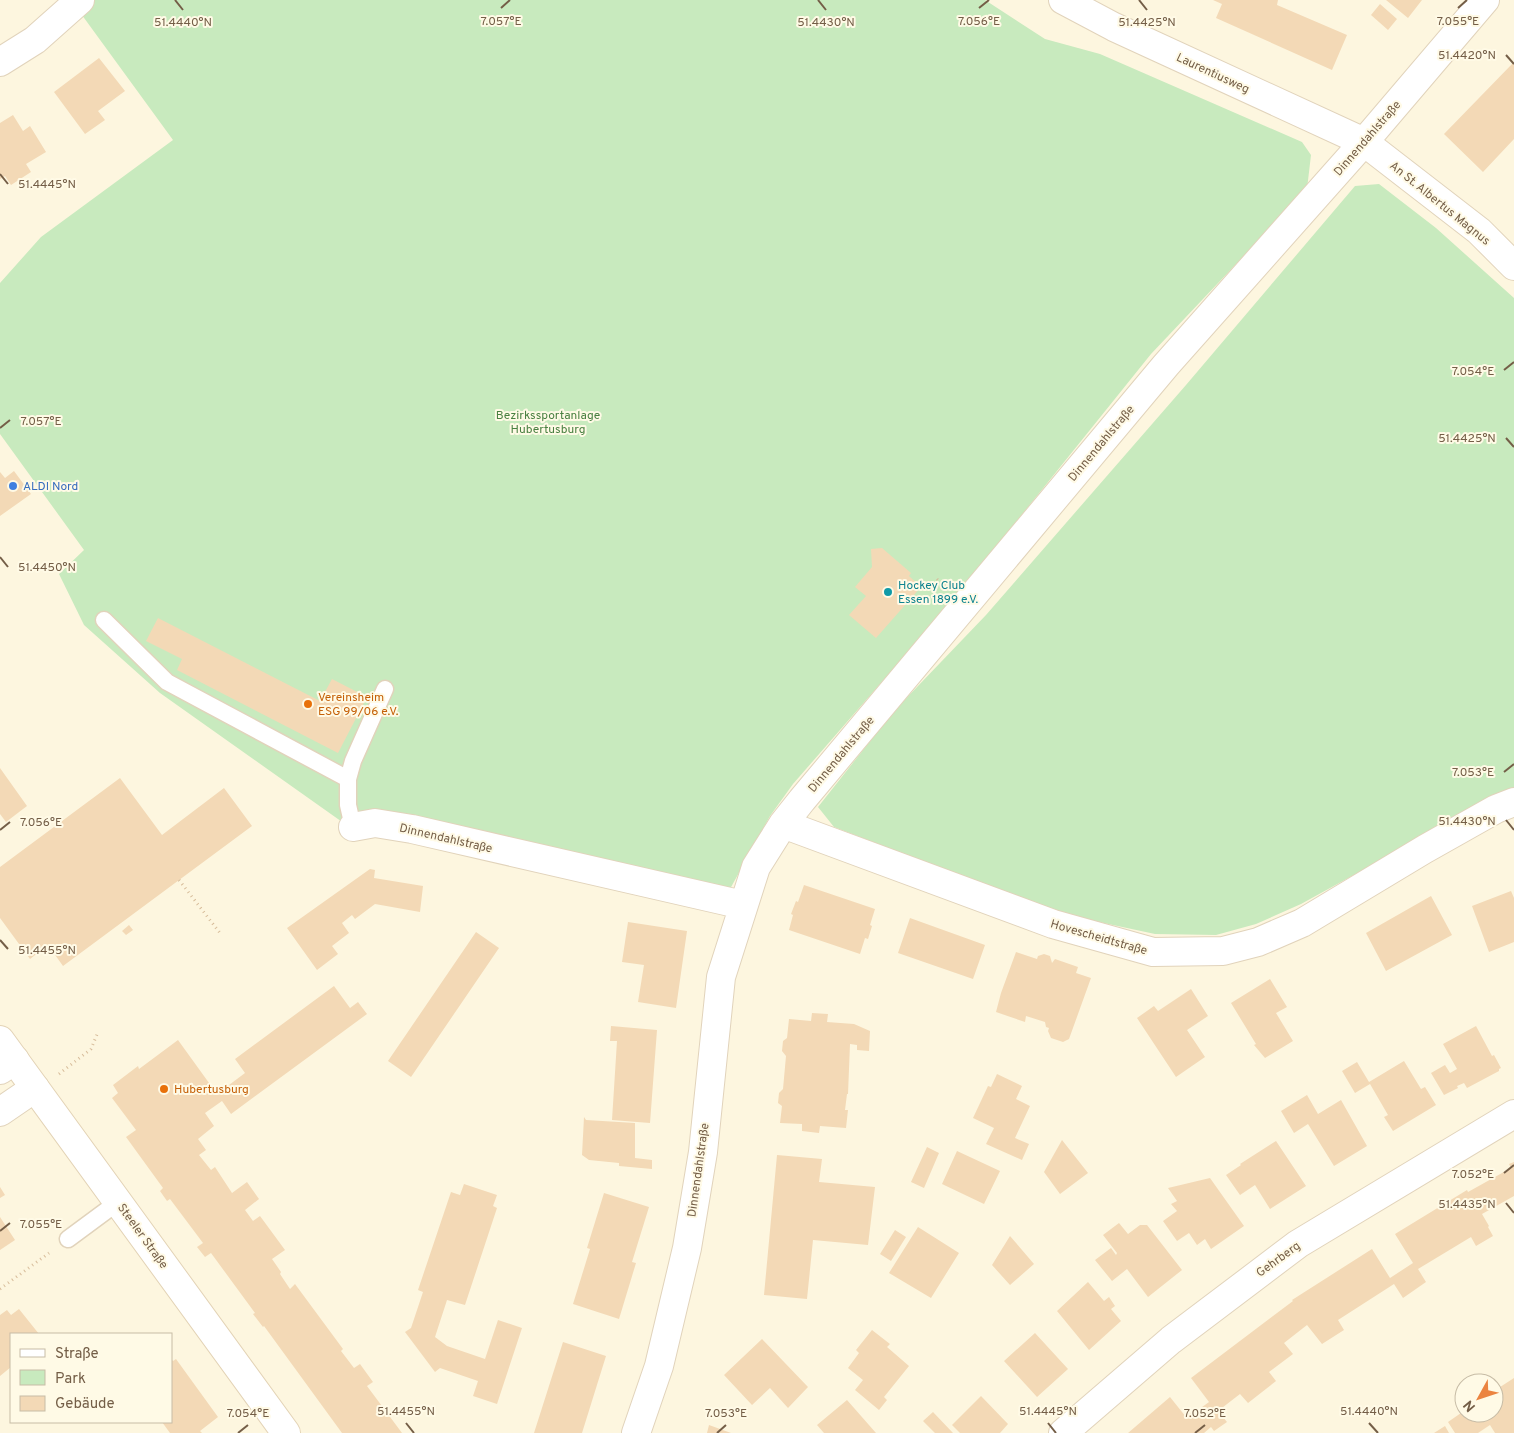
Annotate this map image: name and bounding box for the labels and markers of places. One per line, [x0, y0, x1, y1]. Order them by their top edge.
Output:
place label: ALDI Nord [23, 479, 78, 495]
marker: ALDI Nord [7, 480, 19, 492]
place label: Hockey Club Essen 1899 e.V. [898, 578, 979, 608]
marker: Hockey Club Essen 1899 e.V. [882, 586, 894, 598]
place label: Vereinsheim ESG 99/06 e.V. [318, 690, 399, 720]
marker: Vereinsheim ESG 99/06 e.V. [302, 698, 314, 710]
place label: Hubertusburg [174, 1082, 249, 1098]
marker: Hubertusburg [158, 1083, 170, 1095]

